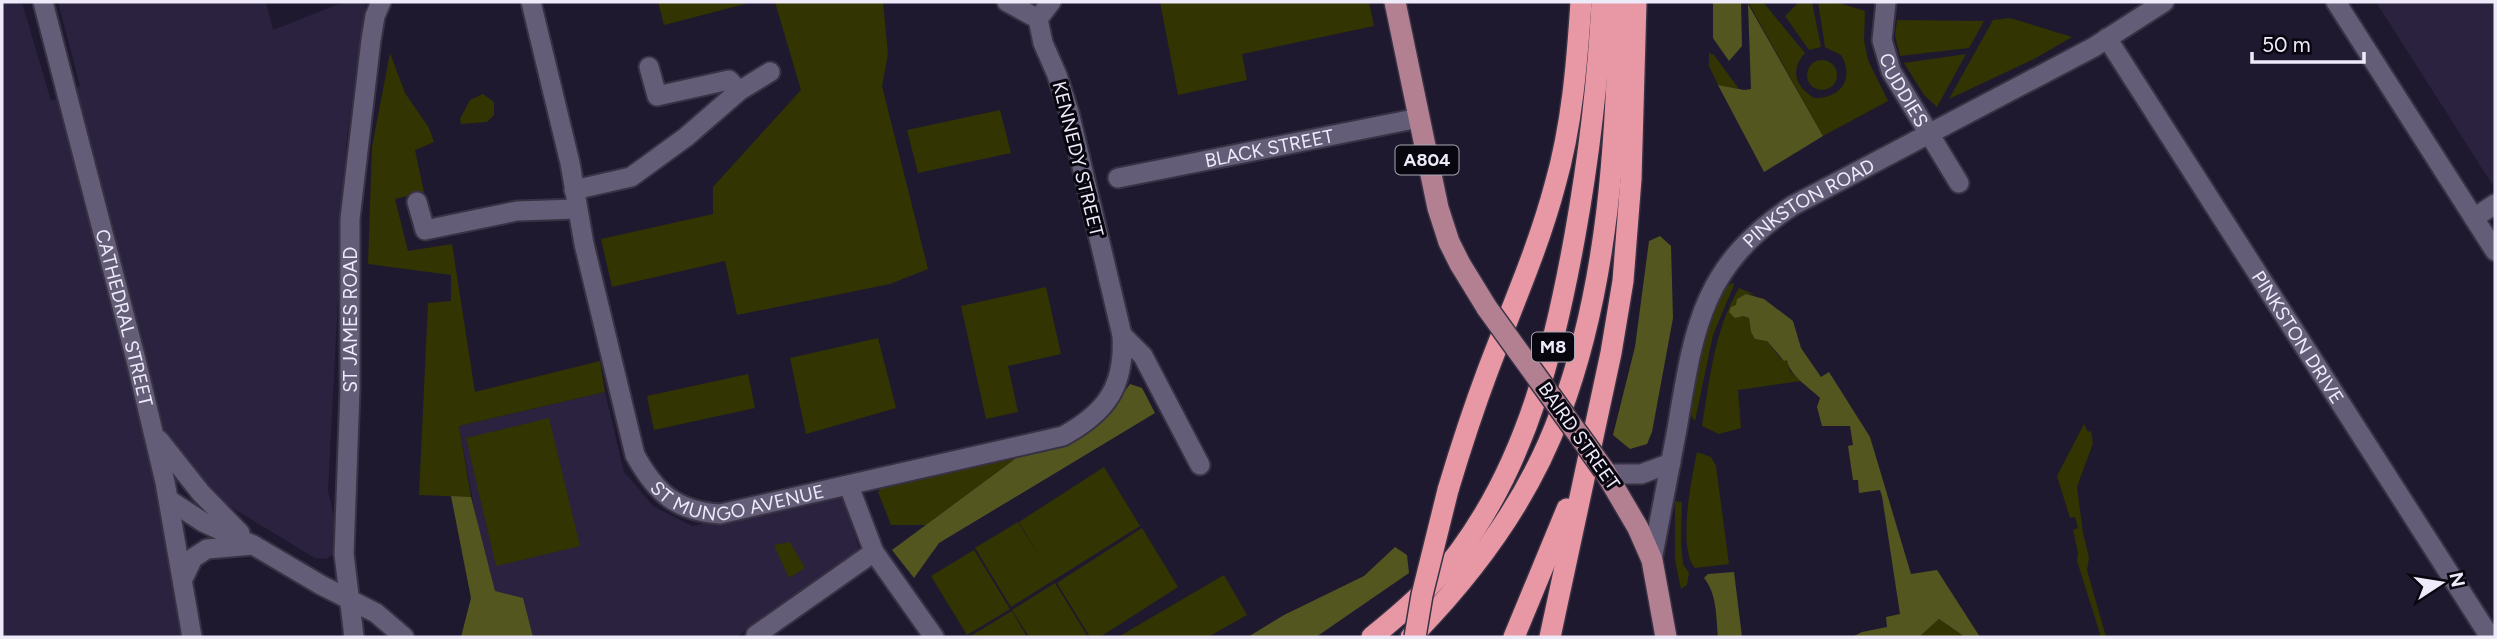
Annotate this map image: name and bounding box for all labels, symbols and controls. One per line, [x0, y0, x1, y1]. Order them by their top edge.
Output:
scale bar [2252, 21, 2364, 65]
text: 50 m [2262, 32, 2311, 57]
street label: CUDDIES [1875, 50, 1934, 131]
street label: KENNEDY STREET [1048, 79, 1109, 240]
street label: BLACK STREET [1203, 124, 1336, 172]
road number: A804 [1396, 146, 1458, 174]
street label: PINKSTON ROAD [1738, 153, 1878, 252]
street label: CATHEDRAL STREET [91, 227, 158, 409]
street label: ST JAMES ROAD [339, 247, 362, 393]
street label: PINKSTON DRIVE [2247, 266, 2349, 408]
road number: M8 [1532, 332, 1574, 362]
street label: BAIRD STREET [1533, 378, 1625, 495]
street label: ST MUNGO AVENUE [646, 476, 826, 526]
north arrow [2406, 548, 2476, 618]
text: N [2444, 570, 2470, 589]

